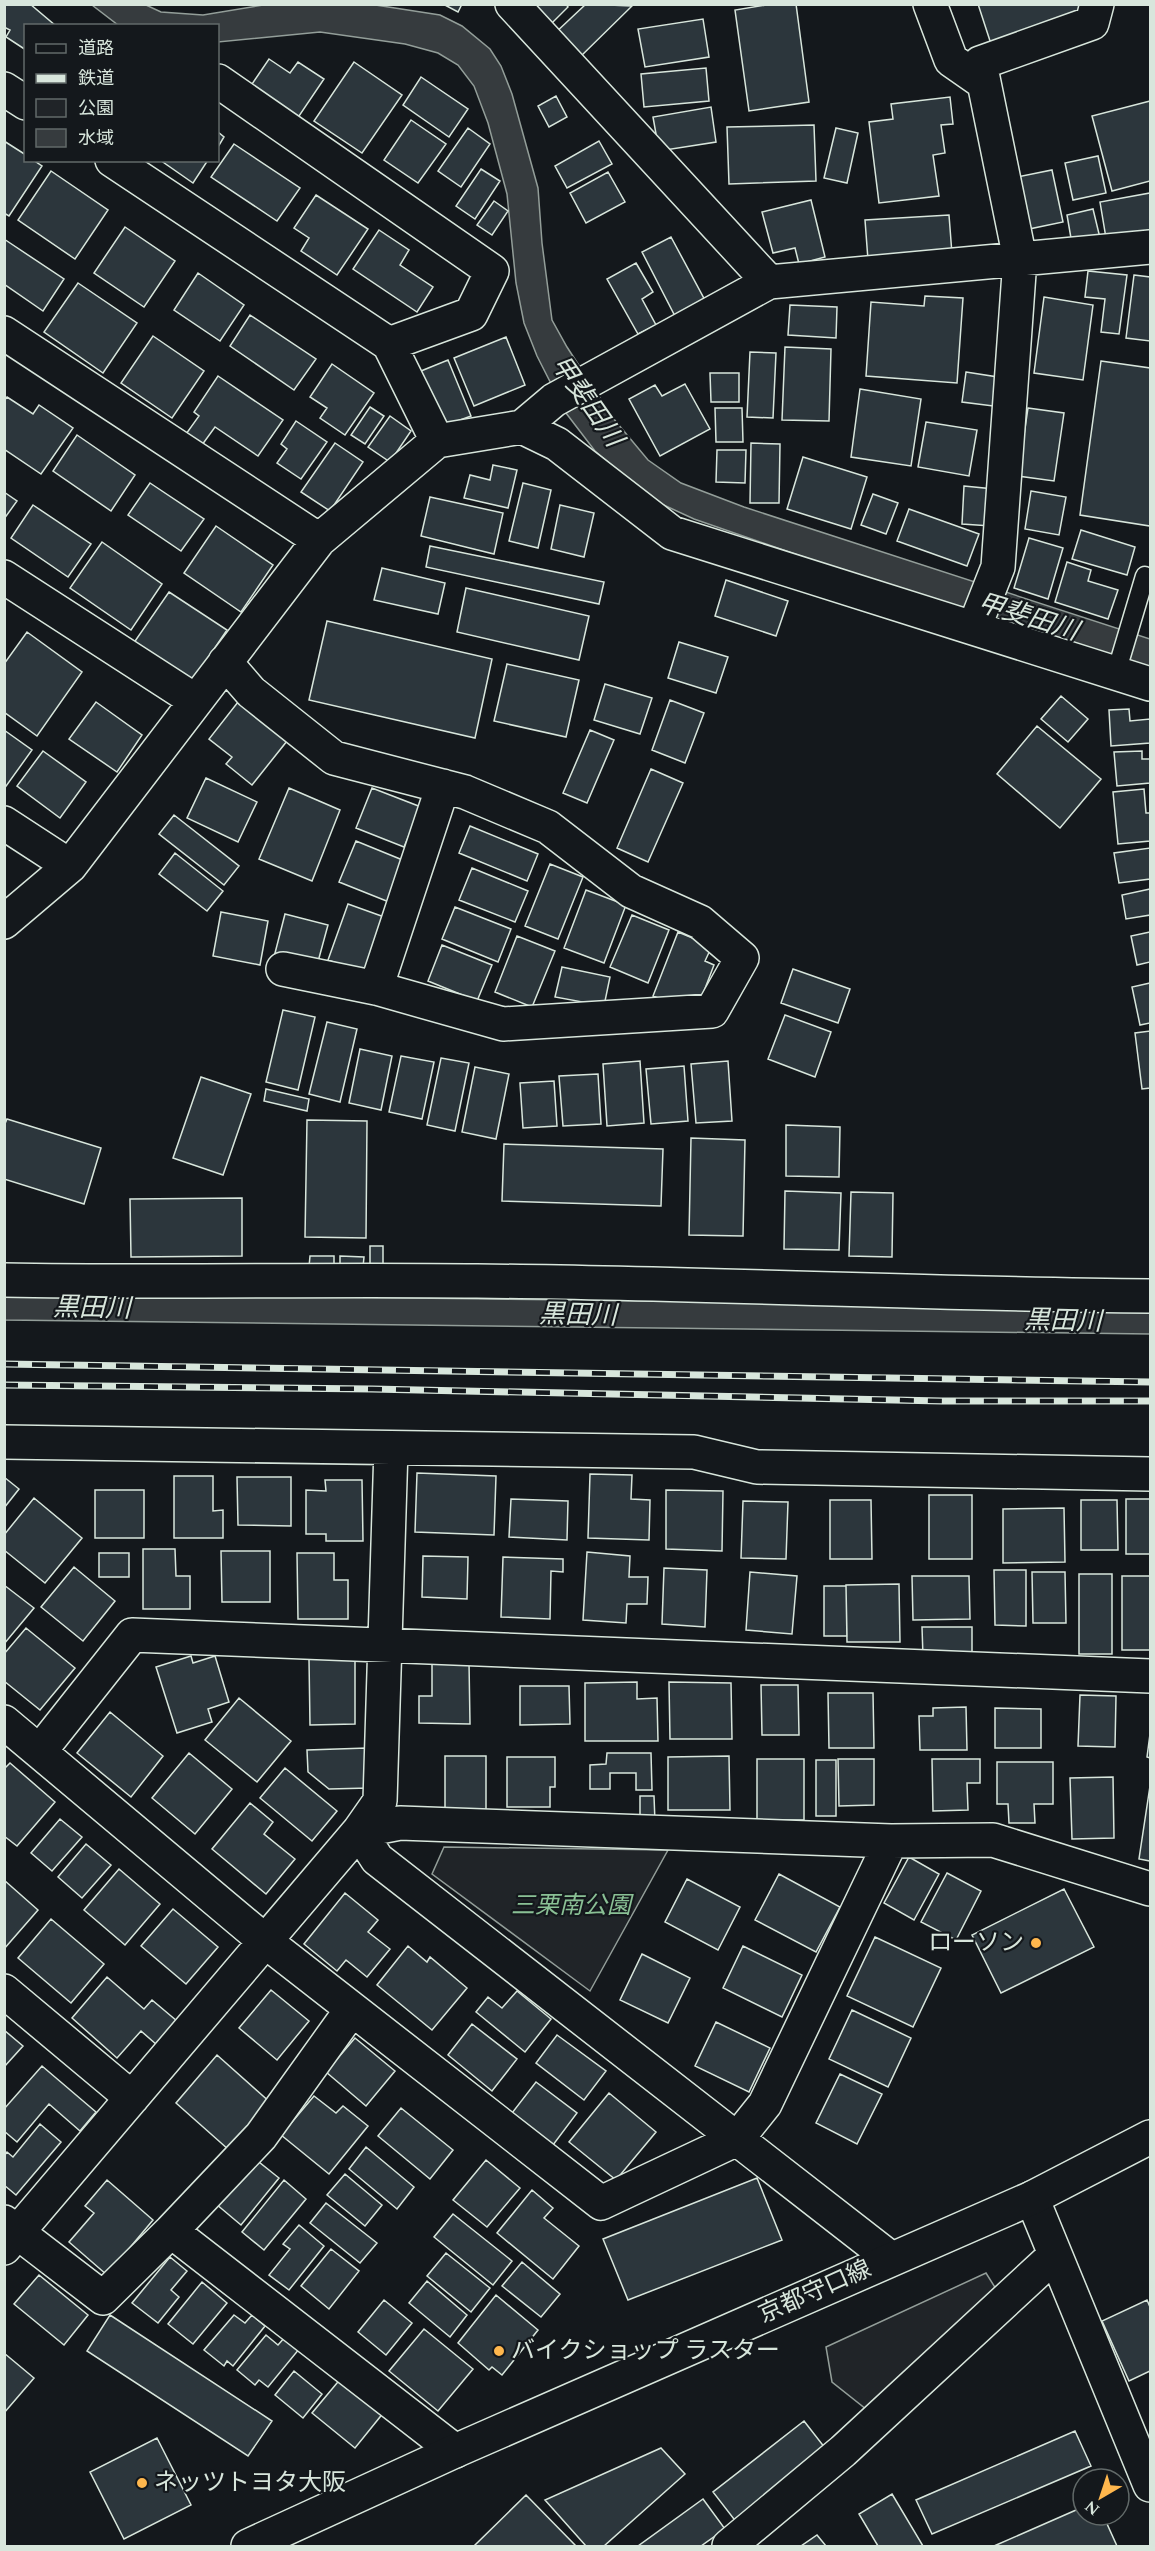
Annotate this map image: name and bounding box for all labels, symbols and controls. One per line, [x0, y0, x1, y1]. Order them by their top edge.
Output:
legend [24, 24, 219, 162]
text: 道路 [78, 35, 114, 62]
text: 鉄道 [78, 65, 114, 92]
text: 公園 [78, 95, 114, 122]
text: 水域 [78, 125, 114, 152]
water label: 甲斐田川 [541, 347, 635, 458]
water label: 甲斐田川 [972, 583, 1086, 652]
water label: 黒田川 [53, 1287, 134, 1329]
water label: 黒田川 [539, 1294, 620, 1336]
water label: 黒田川 [1024, 1300, 1105, 1342]
park label: 三栗南公園 [511, 1888, 634, 1924]
place label: ローソン [928, 1925, 1024, 1961]
marker: ローソン [1029, 1936, 1043, 1950]
street label: 京都守口線 [753, 2251, 877, 2333]
place label: バイクショップ ラスター [511, 2333, 780, 2369]
marker: バイクショップ ラスター [492, 2344, 506, 2358]
place label: ネッツトヨタ大阪 [154, 2465, 346, 2501]
north arrow [1071, 2467, 1131, 2527]
marker: ネッツトヨタ大阪 [135, 2476, 149, 2490]
text: N [1080, 2494, 1105, 2521]

